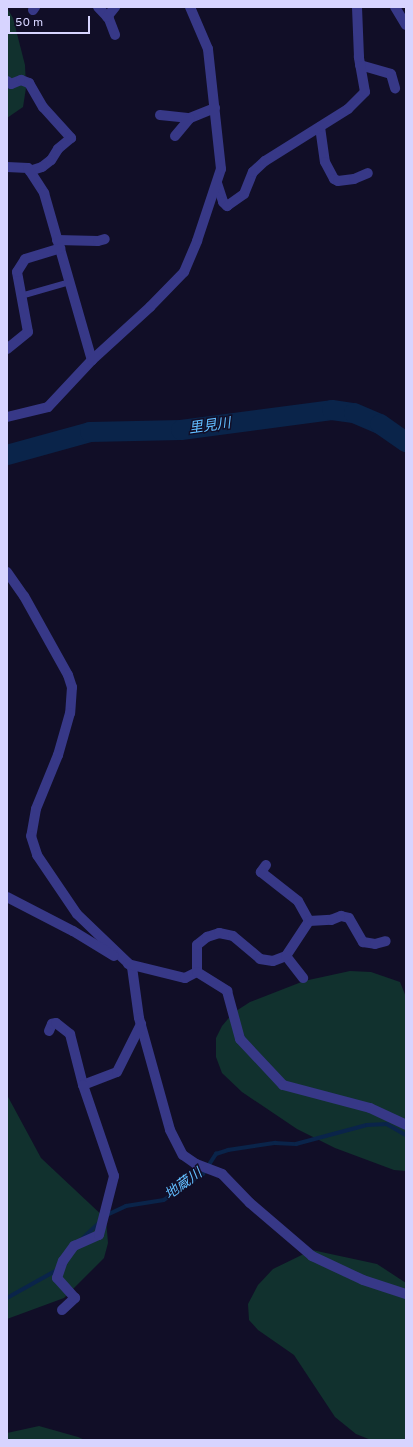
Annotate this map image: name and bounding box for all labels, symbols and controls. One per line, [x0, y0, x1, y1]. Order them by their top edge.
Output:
scale bar [10, 8, 92, 34]
text: 50 m [15, 15, 43, 31]
water label: 里見川 [188, 416, 232, 438]
water label: 地蔵川 [162, 1166, 206, 1204]

